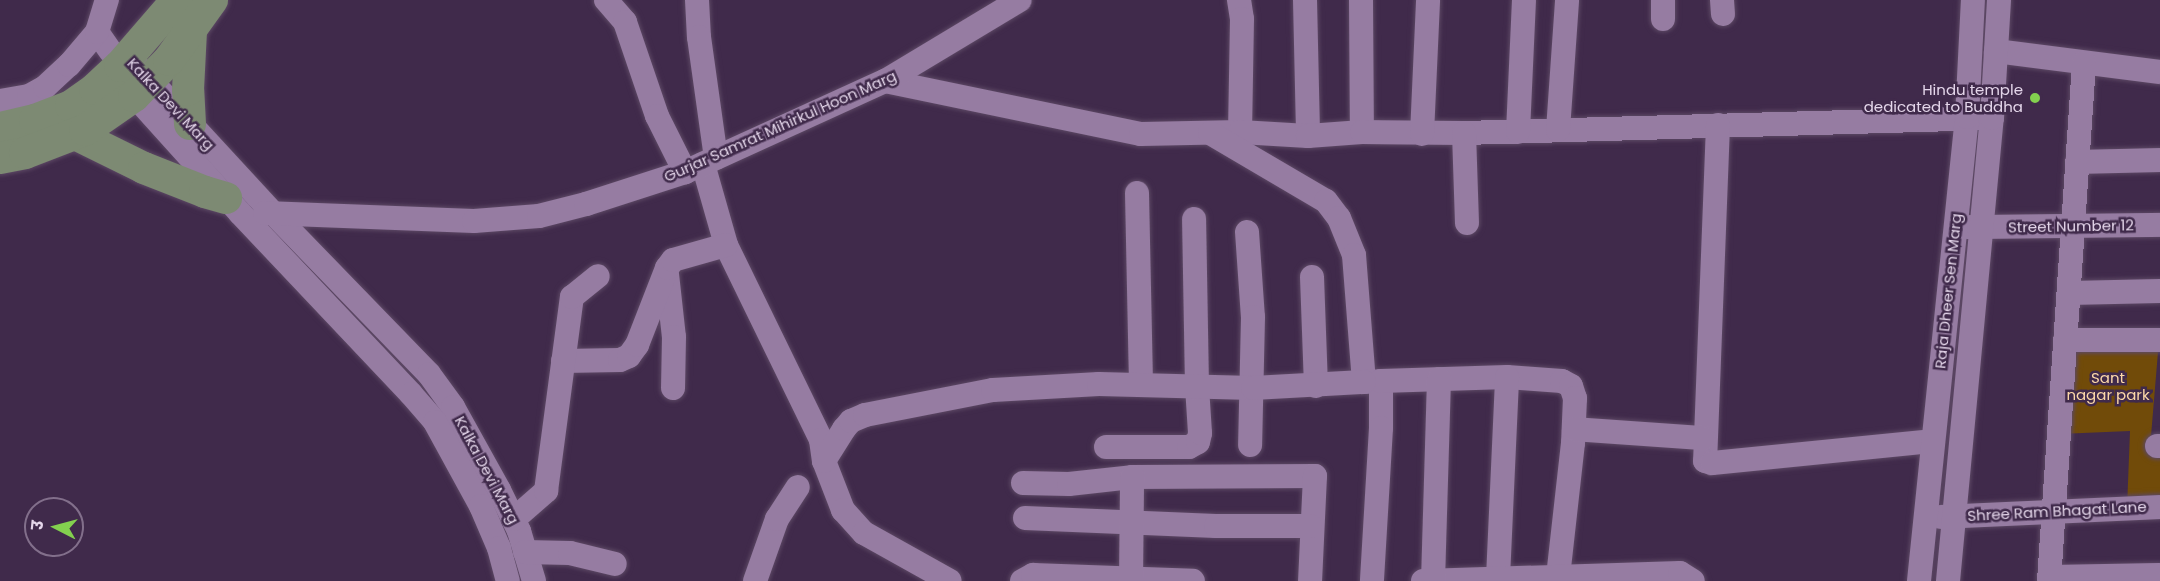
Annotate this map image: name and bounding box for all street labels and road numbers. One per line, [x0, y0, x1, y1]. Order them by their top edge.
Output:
street label: Kalka Devi Marg [124, 54, 218, 154]
street label: Gurjar Samrat Mihirkul Hoon Marg [661, 66, 899, 186]
street label: Raja Dheer Sen Marg [1931, 212, 1965, 370]
street label: Street Number 12 [2008, 216, 2134, 236]
street label: Kalka Devi Marg [451, 413, 523, 527]
street label: Shree Ram Bhagat Lane [1967, 497, 2147, 525]

